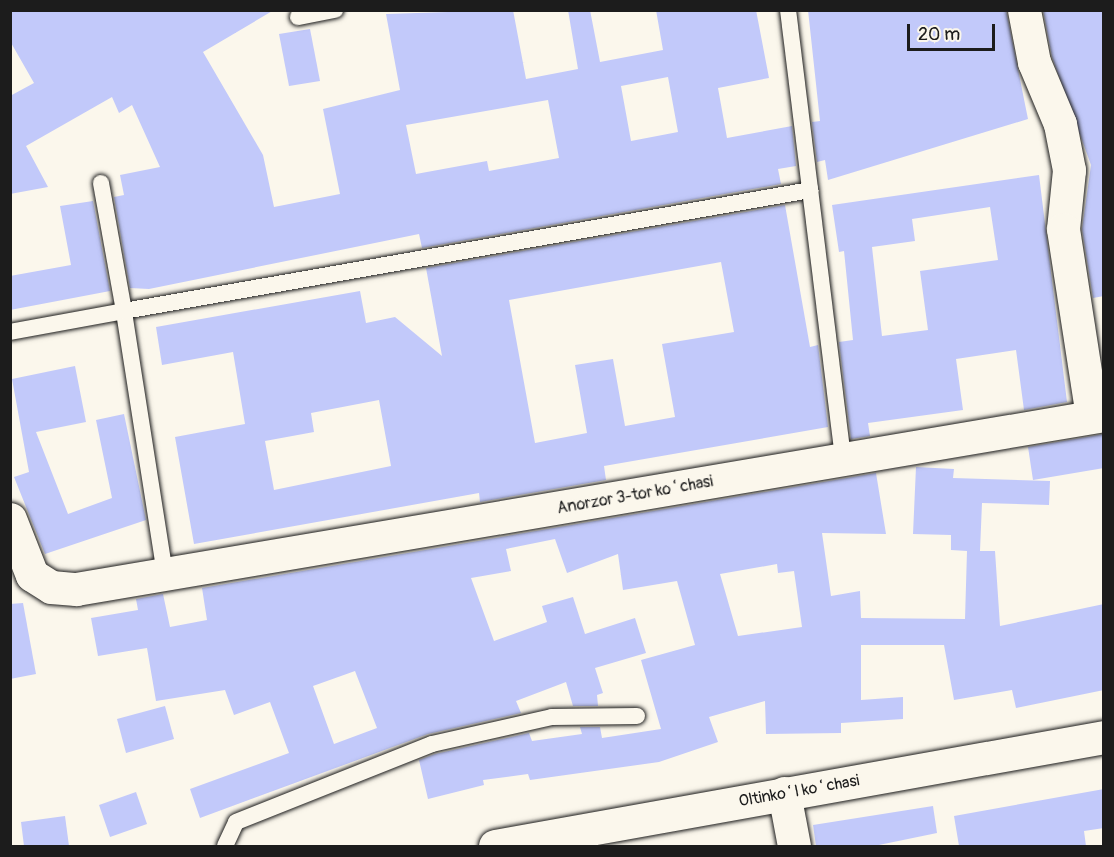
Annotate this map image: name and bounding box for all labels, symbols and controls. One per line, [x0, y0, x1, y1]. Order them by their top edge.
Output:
scale bar [910, 12, 998, 50]
text: 20 m [918, 23, 960, 46]
street label: Anorzor 3-tor koʻchasi [555, 472, 715, 518]
street label: Oltinkoʻl koʻchasi [737, 771, 861, 811]

